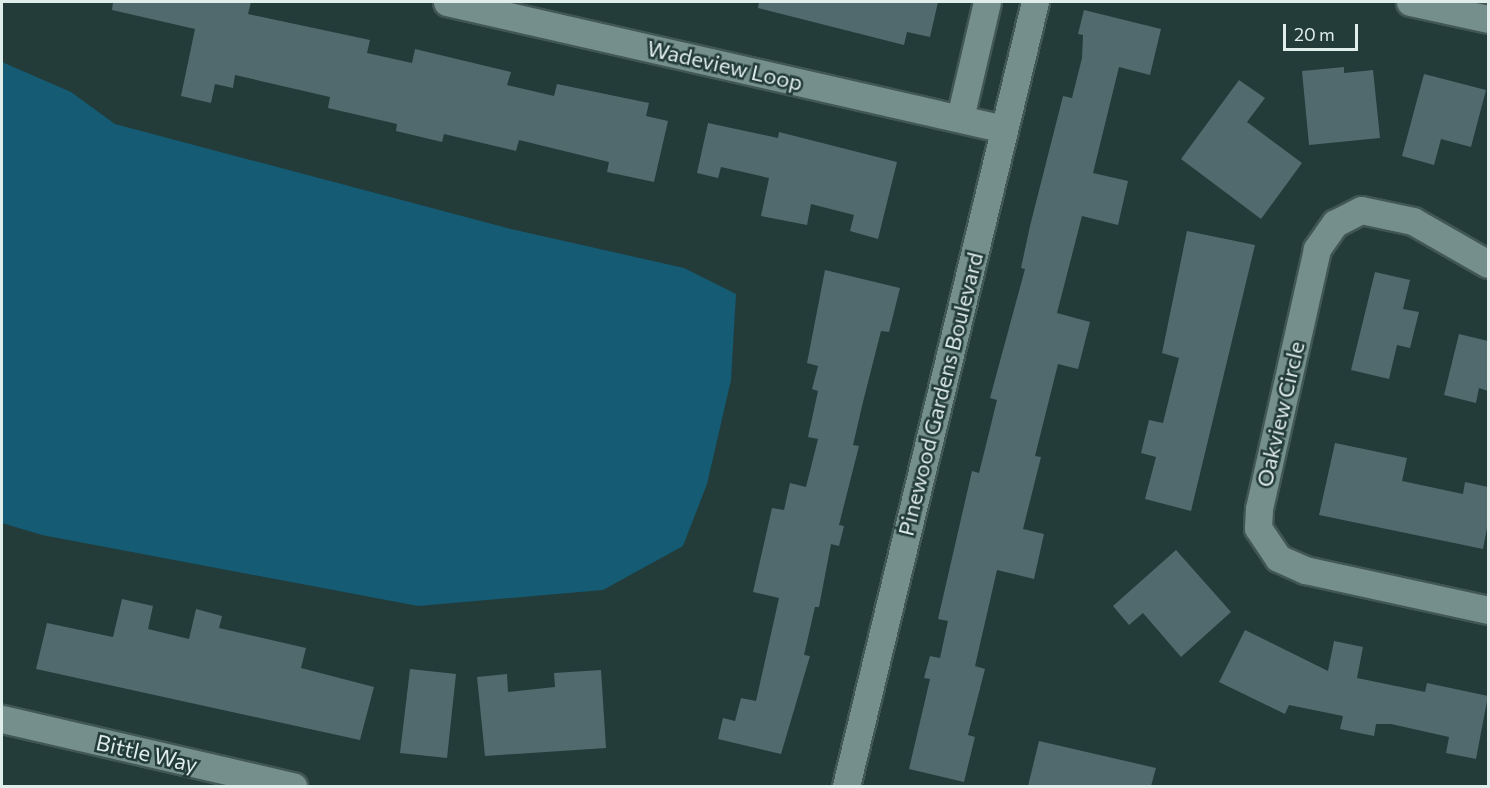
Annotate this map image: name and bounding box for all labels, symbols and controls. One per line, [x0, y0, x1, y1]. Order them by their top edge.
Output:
scale bar [1286, 12, 1361, 50]
text: 20 m [1294, 23, 1335, 45]
street label: Wadeview Loop [645, 34, 805, 96]
street label: Pinewood Gardens Boulevard [892, 250, 988, 538]
street label: Oakview Circle [1250, 339, 1310, 489]
street label: Bittle Way [94, 729, 200, 777]

